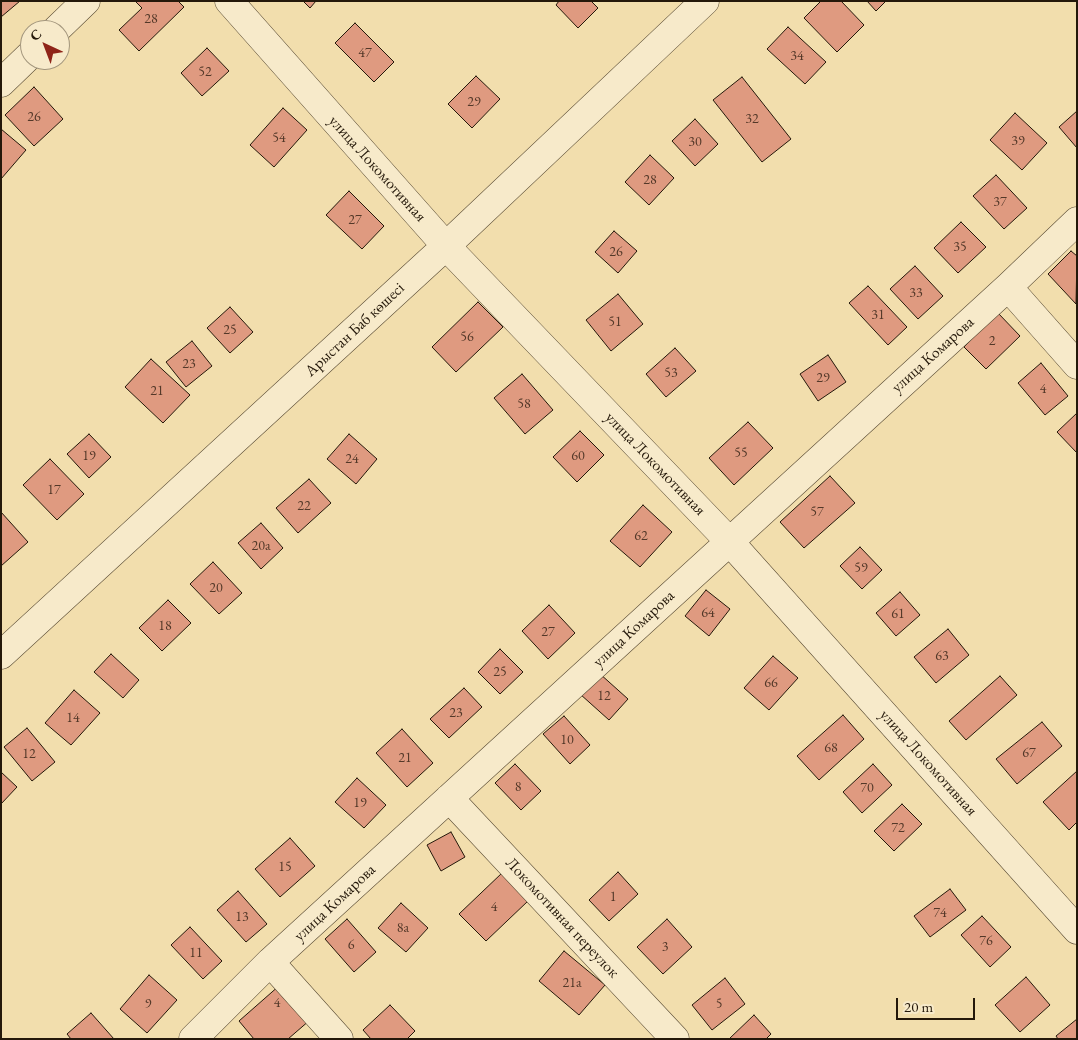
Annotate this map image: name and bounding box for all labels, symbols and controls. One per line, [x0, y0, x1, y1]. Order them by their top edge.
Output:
house number: 28 [144, 11, 158, 27]
north arrow [20, 20, 70, 70]
text: С [26, 25, 45, 45]
house number: 47 [358, 45, 372, 61]
house number: 34 [790, 48, 804, 64]
house number: 52 [198, 64, 212, 80]
house number: 29 [467, 94, 481, 110]
house number: 26 [27, 109, 41, 125]
house number: 32 [745, 111, 759, 127]
street label: улица Локомотивная [324, 112, 430, 226]
house number: 54 [272, 130, 286, 146]
house number: 39 [1011, 133, 1025, 149]
house number: 30 [688, 134, 702, 150]
house number: 28 [643, 172, 657, 188]
house number: 37 [993, 194, 1007, 210]
house number: 27 [348, 212, 362, 228]
house number: 35 [953, 239, 967, 255]
house number: 26 [609, 244, 623, 260]
street label: Арыстан Баб көшесі [301, 279, 409, 381]
house number: 33 [909, 285, 923, 301]
house number: 31 [871, 307, 885, 323]
street label: улица Комарова [888, 313, 978, 397]
house number: 51 [608, 314, 622, 330]
house number: 25 [223, 322, 237, 338]
house number: 56 [460, 329, 474, 345]
house number: 2 [989, 333, 995, 349]
house number: 23 [182, 356, 196, 372]
house number: 53 [664, 365, 678, 381]
house number: 29 [816, 370, 830, 386]
house number: 4 [1040, 381, 1046, 397]
house number: 21 [150, 383, 164, 399]
house number: 58 [517, 396, 531, 412]
street label: улица Локомотивная [601, 408, 709, 520]
house number: 55 [734, 445, 748, 461]
house number: 19 [82, 448, 96, 464]
house number: 60 [571, 448, 585, 464]
house number: 24 [345, 451, 359, 467]
house number: 17 [47, 482, 61, 498]
house number: 22 [297, 498, 311, 514]
house number: 57 [810, 504, 824, 520]
house number: 62 [634, 528, 648, 544]
house number: 20а [251, 538, 271, 554]
house number: 59 [854, 560, 868, 576]
house number: 20 [209, 580, 223, 596]
street label: улица Комарова [589, 586, 679, 672]
house number: 64 [701, 605, 715, 621]
house number: 61 [891, 606, 905, 622]
house number: 18 [158, 618, 172, 634]
house number: 27 [541, 624, 555, 640]
house number: 63 [935, 648, 949, 664]
house number: 25 [493, 664, 507, 680]
house number: 66 [764, 675, 778, 691]
house number: 12 [597, 688, 611, 704]
house number: 23 [449, 705, 463, 721]
street label: улица Локомотивная [875, 706, 981, 820]
house number: 14 [66, 710, 80, 726]
house number: 10 [560, 732, 574, 748]
house number: 68 [824, 740, 838, 756]
house number: 67 [1022, 745, 1036, 761]
house number: 12 [22, 746, 36, 762]
house number: 21 [398, 750, 412, 766]
house number: 8 [515, 779, 521, 795]
house number: 70 [860, 780, 874, 796]
house number: 19 [353, 795, 367, 811]
house number: 72 [891, 820, 905, 836]
street label: Локомотивная переулок [501, 854, 623, 982]
house number: 15 [278, 859, 292, 875]
street label: улица Комарова [290, 860, 380, 946]
house number: 1 [610, 889, 616, 905]
house number: 4 [491, 899, 497, 915]
house number: 74 [933, 905, 947, 921]
house number: 13 [235, 909, 249, 925]
house number: 8а [397, 920, 409, 936]
house number: 76 [979, 933, 993, 949]
house number: 6 [348, 937, 354, 953]
house number: 3 [662, 939, 668, 955]
house number: 11 [189, 945, 203, 961]
house number: 21а [562, 975, 582, 991]
scale bar [898, 988, 977, 1020]
house number: 4 [274, 995, 280, 1011]
house number: 9 [145, 996, 151, 1012]
house number: 5 [716, 996, 722, 1012]
text: 20 m [904, 997, 933, 1016]

